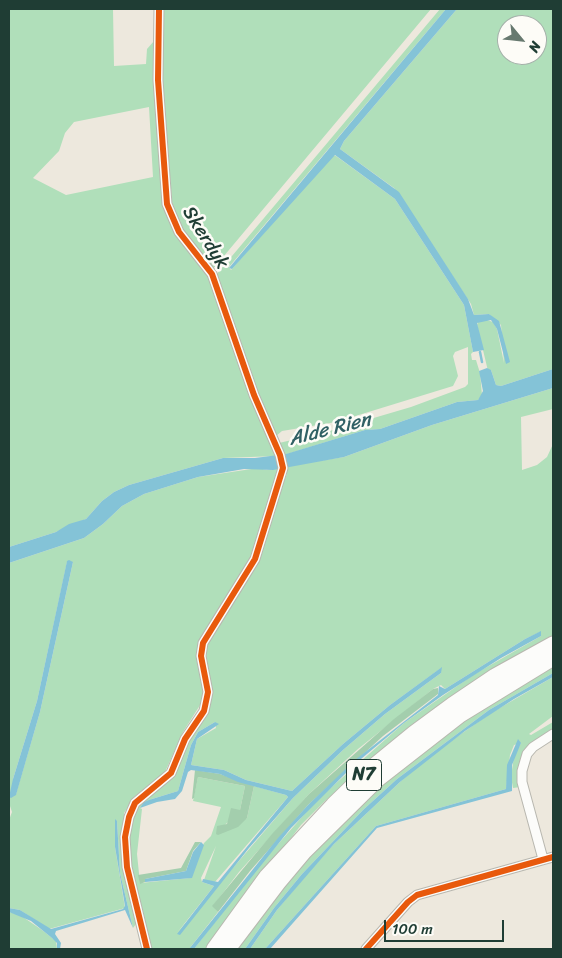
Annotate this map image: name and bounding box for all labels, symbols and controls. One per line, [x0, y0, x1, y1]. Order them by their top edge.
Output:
north arrow [497, 15, 547, 65]
text: N [521, 37, 548, 57]
street label: Skerdyk [177, 202, 233, 274]
water label: Alde Rien [287, 408, 373, 452]
road number: N7 [346, 760, 382, 790]
scale bar [387, 910, 507, 942]
text: 100 m [392, 916, 433, 942]

